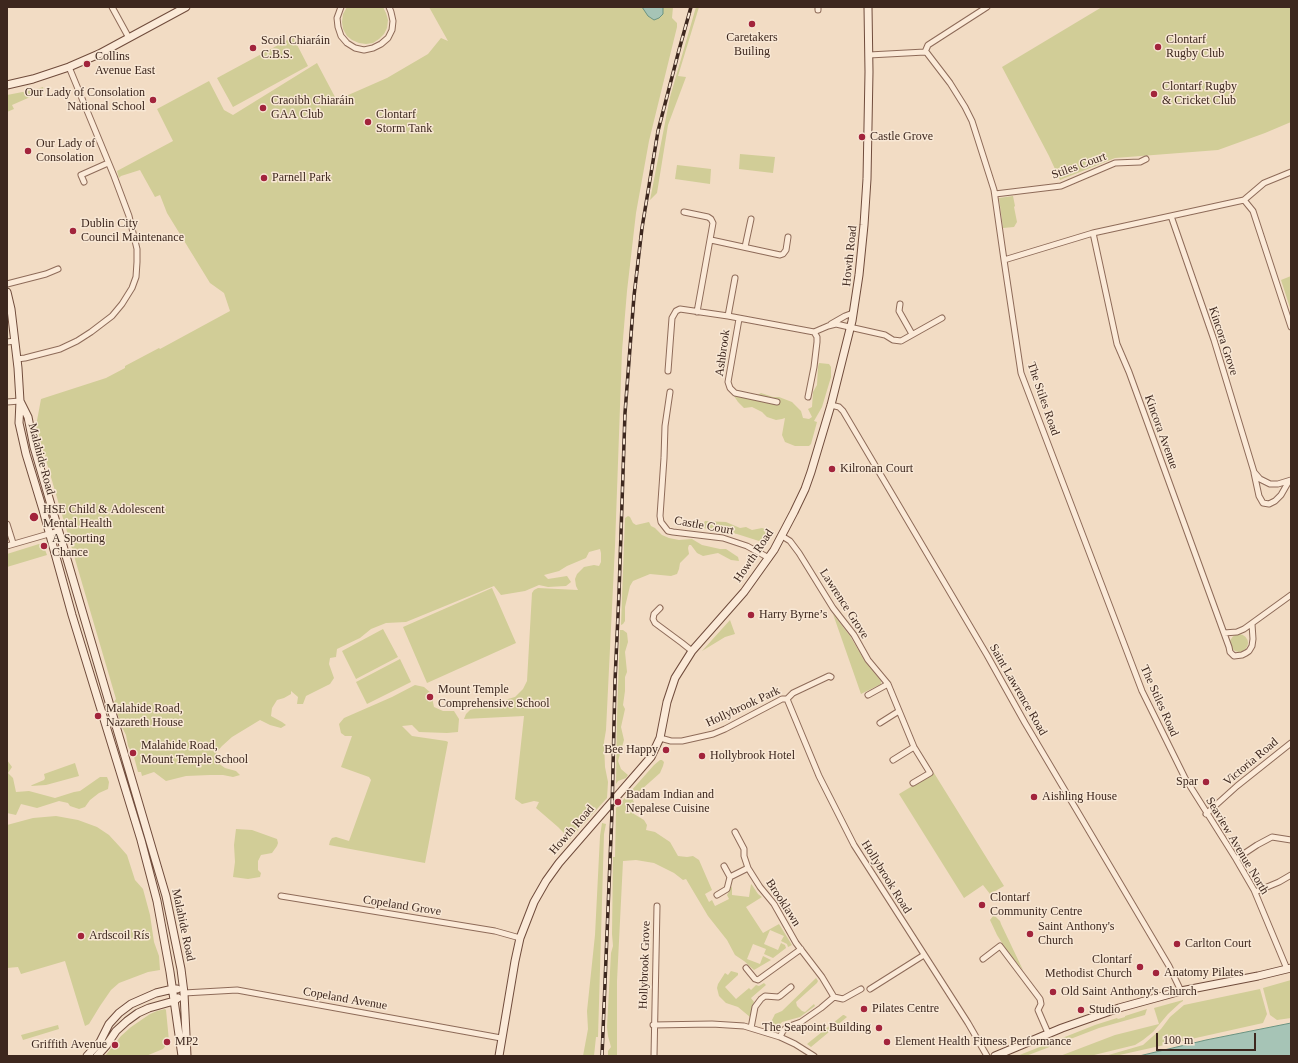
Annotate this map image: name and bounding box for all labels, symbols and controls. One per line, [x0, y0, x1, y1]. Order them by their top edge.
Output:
marker: Caretakers Builing [747, 19, 757, 29]
place label: Caretakers Builing [726, 31, 778, 59]
place label: Clontarf Rugby Club [1166, 33, 1224, 61]
place label: Scoil Chiaráin C.B.S. [261, 34, 330, 62]
marker: Clontarf Rugby Club [1153, 42, 1163, 52]
marker: Scoil Chiaráin C.B.S. [248, 43, 258, 53]
place label: Collins Avenue East [95, 50, 155, 78]
marker: Collins Avenue East [82, 59, 92, 69]
place label: Clontarf Rugby & Cricket Club [1162, 80, 1237, 108]
place label: Our Lady of Consolation National School [25, 86, 145, 114]
marker: Clontarf Rugby & Cricket Club [1149, 89, 1159, 99]
place label: Craoibh Chiaráin GAA Club [271, 94, 354, 122]
marker: Our Lady of Consolation National School [148, 95, 158, 105]
marker: Craoibh Chiaráin GAA Club [258, 103, 268, 113]
place label: Clontarf Storm Tank [376, 108, 432, 136]
marker: Clontarf Storm Tank [363, 117, 373, 127]
place label: Castle Grove [870, 130, 933, 144]
marker: Castle Grove [857, 132, 867, 142]
place label: Our Lady of Consolation [36, 137, 95, 165]
marker: Our Lady of Consolation [23, 146, 33, 156]
street label: Stiles Court [1050, 149, 1108, 183]
place label: Parnell Park [272, 171, 331, 185]
marker: Parnell Park [259, 173, 269, 183]
place label: Dublin City Council Maintenance [81, 217, 184, 245]
street label: Howth Road [840, 225, 860, 287]
marker: Dublin City Council Maintenance [68, 226, 78, 236]
street label: Kincora Grove [1205, 305, 1241, 377]
street label: Ashbrook [713, 329, 733, 377]
street label: The Stiles Road [1024, 360, 1062, 438]
street label: Kincora Avenue [1141, 393, 1181, 471]
street label: Malahide Road [25, 422, 57, 496]
place label: Kilronan Court [840, 462, 913, 476]
marker: Kilronan Court [827, 464, 837, 474]
place label: HSE Child & Adolescent Mental Health [43, 503, 165, 531]
marker: HSE Child & Adolescent Mental Health [28, 511, 40, 523]
street label: Castle Court [673, 514, 735, 538]
street label: Howth Road [731, 527, 777, 585]
place label: A Sporting Chance [52, 532, 105, 560]
marker: A Sporting Chance [39, 541, 49, 551]
street label: Lawrence Grove [816, 566, 872, 642]
place label: Harry Byrne’s [759, 608, 827, 622]
marker: Harry Byrne’s [746, 610, 756, 620]
street label: Saint Lawrence Road [986, 642, 1050, 738]
street label: The Stiles Road [1137, 663, 1181, 739]
place label: Mount Temple Comprehensive School [438, 683, 550, 711]
street label: Hollybrook Park [704, 684, 782, 730]
marker: Mount Temple Comprehensive School [425, 692, 435, 702]
place label: Malahide Road, Nazareth House [106, 702, 183, 730]
marker: Malahide Road, Nazareth House [93, 711, 103, 721]
street label: Victoria Road [1221, 735, 1281, 789]
place label: Malahide Road, Mount Temple School [141, 739, 248, 767]
place label: Bee Happy [604, 743, 658, 757]
marker: Bee Happy [661, 745, 671, 755]
marker: Malahide Road, Mount Temple School [128, 748, 138, 758]
place label: Hollybrook Hotel [710, 749, 795, 763]
marker: Hollybrook Hotel [697, 751, 707, 761]
place label: Spar [1176, 775, 1198, 789]
marker: Spar [1201, 777, 1211, 787]
place label: Badam Indian and Nepalese Cuisine [626, 788, 714, 816]
place label: Aishling House [1042, 790, 1117, 804]
marker: Aishling House [1029, 792, 1039, 802]
street label: Seaview Avenue North [1202, 795, 1272, 897]
marker: Badam Indian and Nepalese Cuisine [613, 797, 623, 807]
street label: Howth Road [547, 802, 597, 858]
street label: Hollybrook Road [858, 838, 914, 916]
street label: Brooklawn [762, 877, 804, 929]
street label: Malahide Road [168, 887, 198, 963]
place label: Clontarf Community Centre [990, 891, 1082, 919]
street label: Copeland Grove [362, 893, 442, 919]
marker: Clontarf Community Centre [977, 900, 987, 910]
place label: Saint Anthony's Church [1038, 920, 1114, 948]
street label: Hollybrook Grove [636, 921, 654, 1009]
place label: Ardscoil Rís [89, 929, 149, 943]
marker: Saint Anthony's Church [1025, 929, 1035, 939]
marker: Ardscoil Rís [76, 931, 86, 941]
place label: Carlton Court [1185, 937, 1251, 951]
marker: Carlton Court [1172, 939, 1182, 949]
place label: Clontarf Methodist Church [1045, 953, 1132, 981]
marker: Clontarf Methodist Church [1135, 962, 1145, 972]
place label: Anatomy Pilates [1164, 966, 1244, 980]
marker: Anatomy Pilates [1151, 968, 1161, 978]
street label: Copeland Avenue [302, 984, 388, 1014]
place label: Old Saint Anthony's Church [1061, 985, 1197, 999]
marker: Old Saint Anthony's Church [1048, 987, 1058, 997]
place label: Pilates Centre [872, 1002, 939, 1016]
place label: Studio [1089, 1003, 1120, 1017]
marker: Pilates Centre [859, 1004, 869, 1014]
marker: Studio [1076, 1005, 1086, 1015]
place label: The Seapoint Building [762, 1021, 871, 1035]
marker: The Seapoint Building [874, 1023, 884, 1033]
scale bar [1158, 1025, 1258, 1051]
text: 100 m [1163, 1033, 1193, 1047]
place label: MP2 [175, 1035, 198, 1049]
place label: Element Health Fitness Performance [895, 1035, 1071, 1049]
marker: MP2 [162, 1037, 172, 1047]
marker: Element Health Fitness Performance [882, 1037, 892, 1047]
place label: Griffith Avenue [31, 1038, 107, 1052]
marker: Griffith Avenue [110, 1040, 120, 1050]

